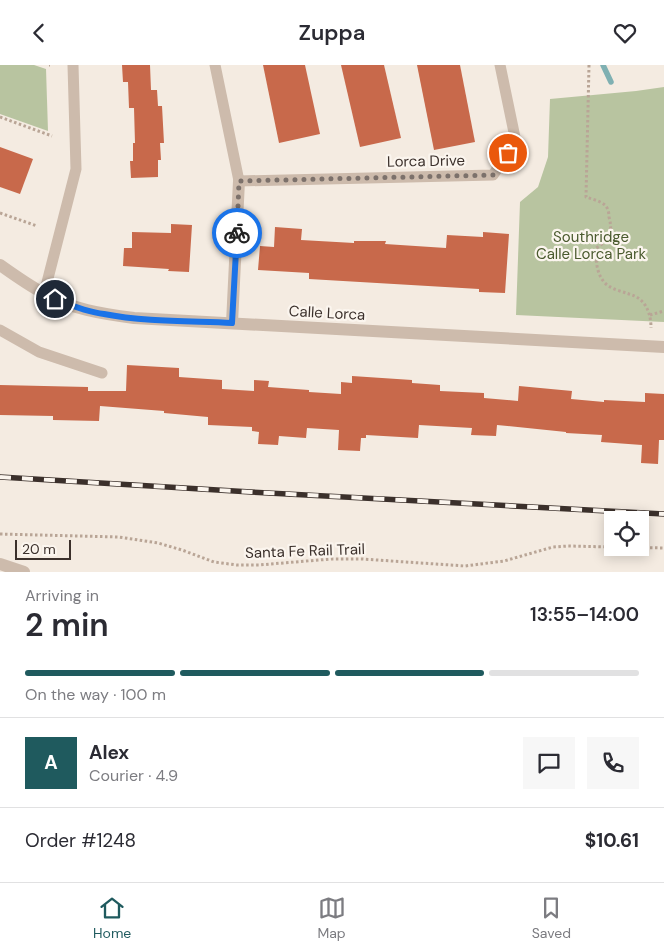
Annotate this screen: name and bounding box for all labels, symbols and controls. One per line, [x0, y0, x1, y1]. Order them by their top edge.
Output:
text: Zuppa [299, 18, 365, 47]
icon: back [25, 19, 53, 47]
icon: heart [611, 19, 639, 47]
pin [487, 132, 529, 174]
icon: bag [494, 139, 522, 167]
street label: Lorca Drive [387, 150, 465, 172]
courier [212, 208, 262, 258]
icon: bike [223, 219, 251, 247]
park label: Southridge Calle Lorca Park [536, 227, 647, 264]
pin [34, 278, 76, 320]
icon: home [41, 285, 69, 313]
street label: Calle Lorca [288, 301, 366, 325]
map controls [604, 511, 649, 556]
button: locate [604, 511, 649, 556]
scale bar [15, 537, 71, 560]
street label: Santa Fe Rail Trail [245, 539, 365, 563]
text: 20 m [22, 540, 56, 558]
text: Arriving in [25, 585, 99, 606]
text: 13:55–14:00 [530, 602, 639, 627]
text: 2 min [25, 604, 109, 646]
text: On the way · 100 m [25, 684, 166, 705]
button: chat [523, 737, 575, 789]
button: phone [587, 737, 639, 789]
text: Alex [89, 740, 129, 765]
text: A [44, 750, 58, 775]
text: Courier · 4.9 [89, 765, 178, 786]
text: Order #1248 [25, 828, 136, 853]
text: $10.61 [585, 828, 639, 853]
tab: Home [93, 894, 131, 942]
tab: Map [317, 894, 346, 942]
tab: Saved [532, 894, 571, 942]

